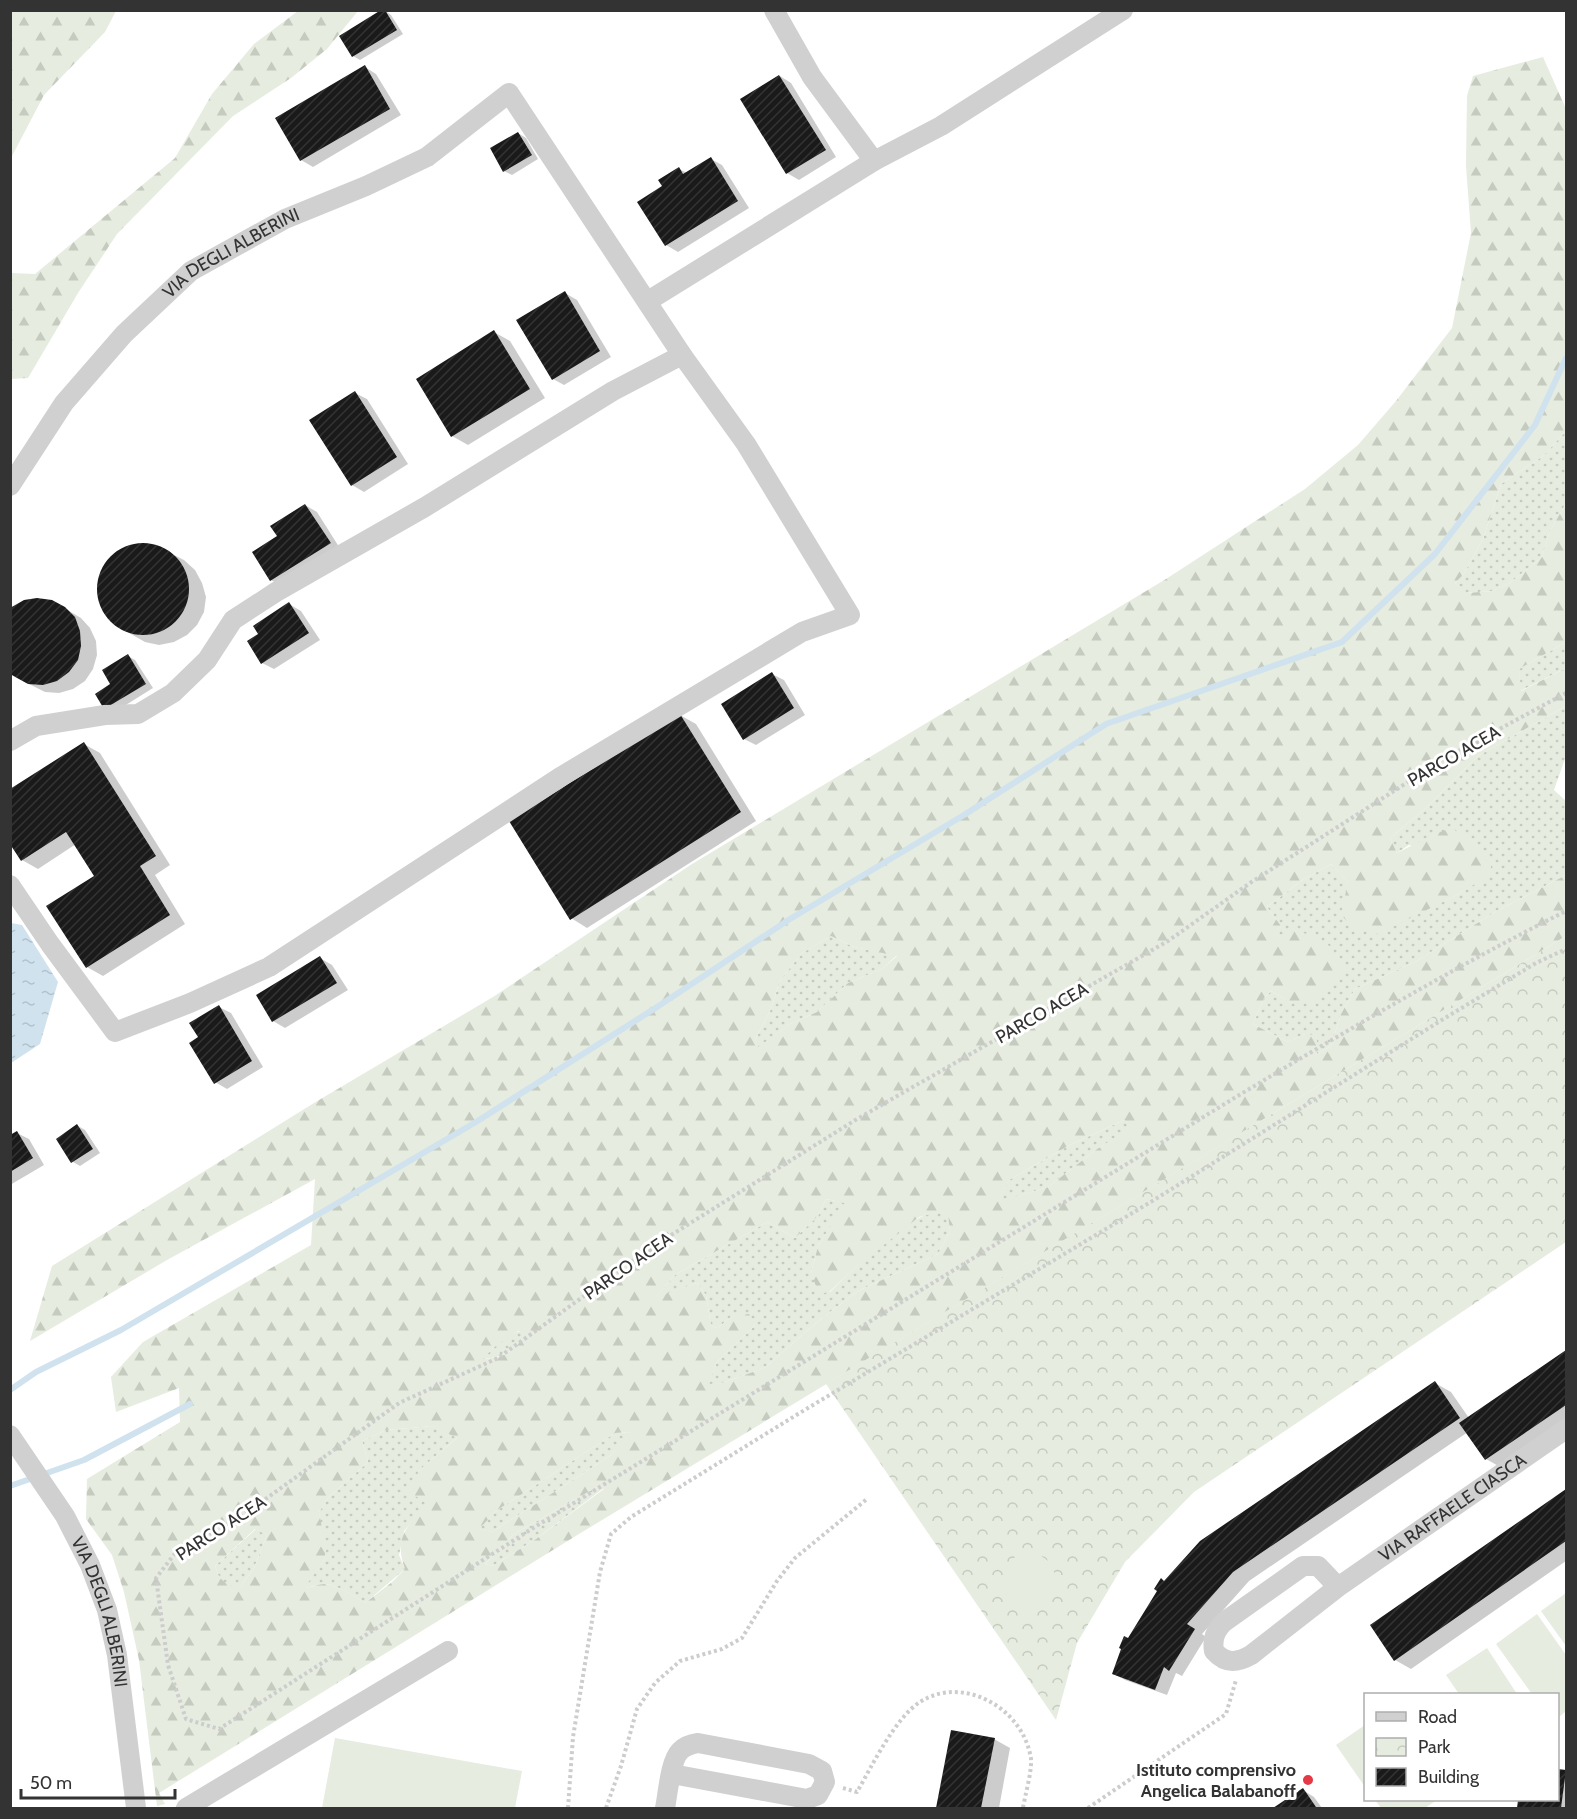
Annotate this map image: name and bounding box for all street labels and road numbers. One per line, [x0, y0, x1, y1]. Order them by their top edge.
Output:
street label: VIA DEGLI ALBERINI [158, 203, 303, 303]
street label: PARCO ACEA [1404, 721, 1504, 791]
street label: PARCO ACEA [992, 978, 1092, 1048]
street label: PARCO ACEA [579, 1227, 677, 1305]
street label: VIA RAFFAELE CIASCA [1375, 1449, 1530, 1566]
street label: PARCO ACEA [172, 1491, 270, 1565]
street label: VIA DEGLI ALBERINI [66, 1533, 132, 1688]

